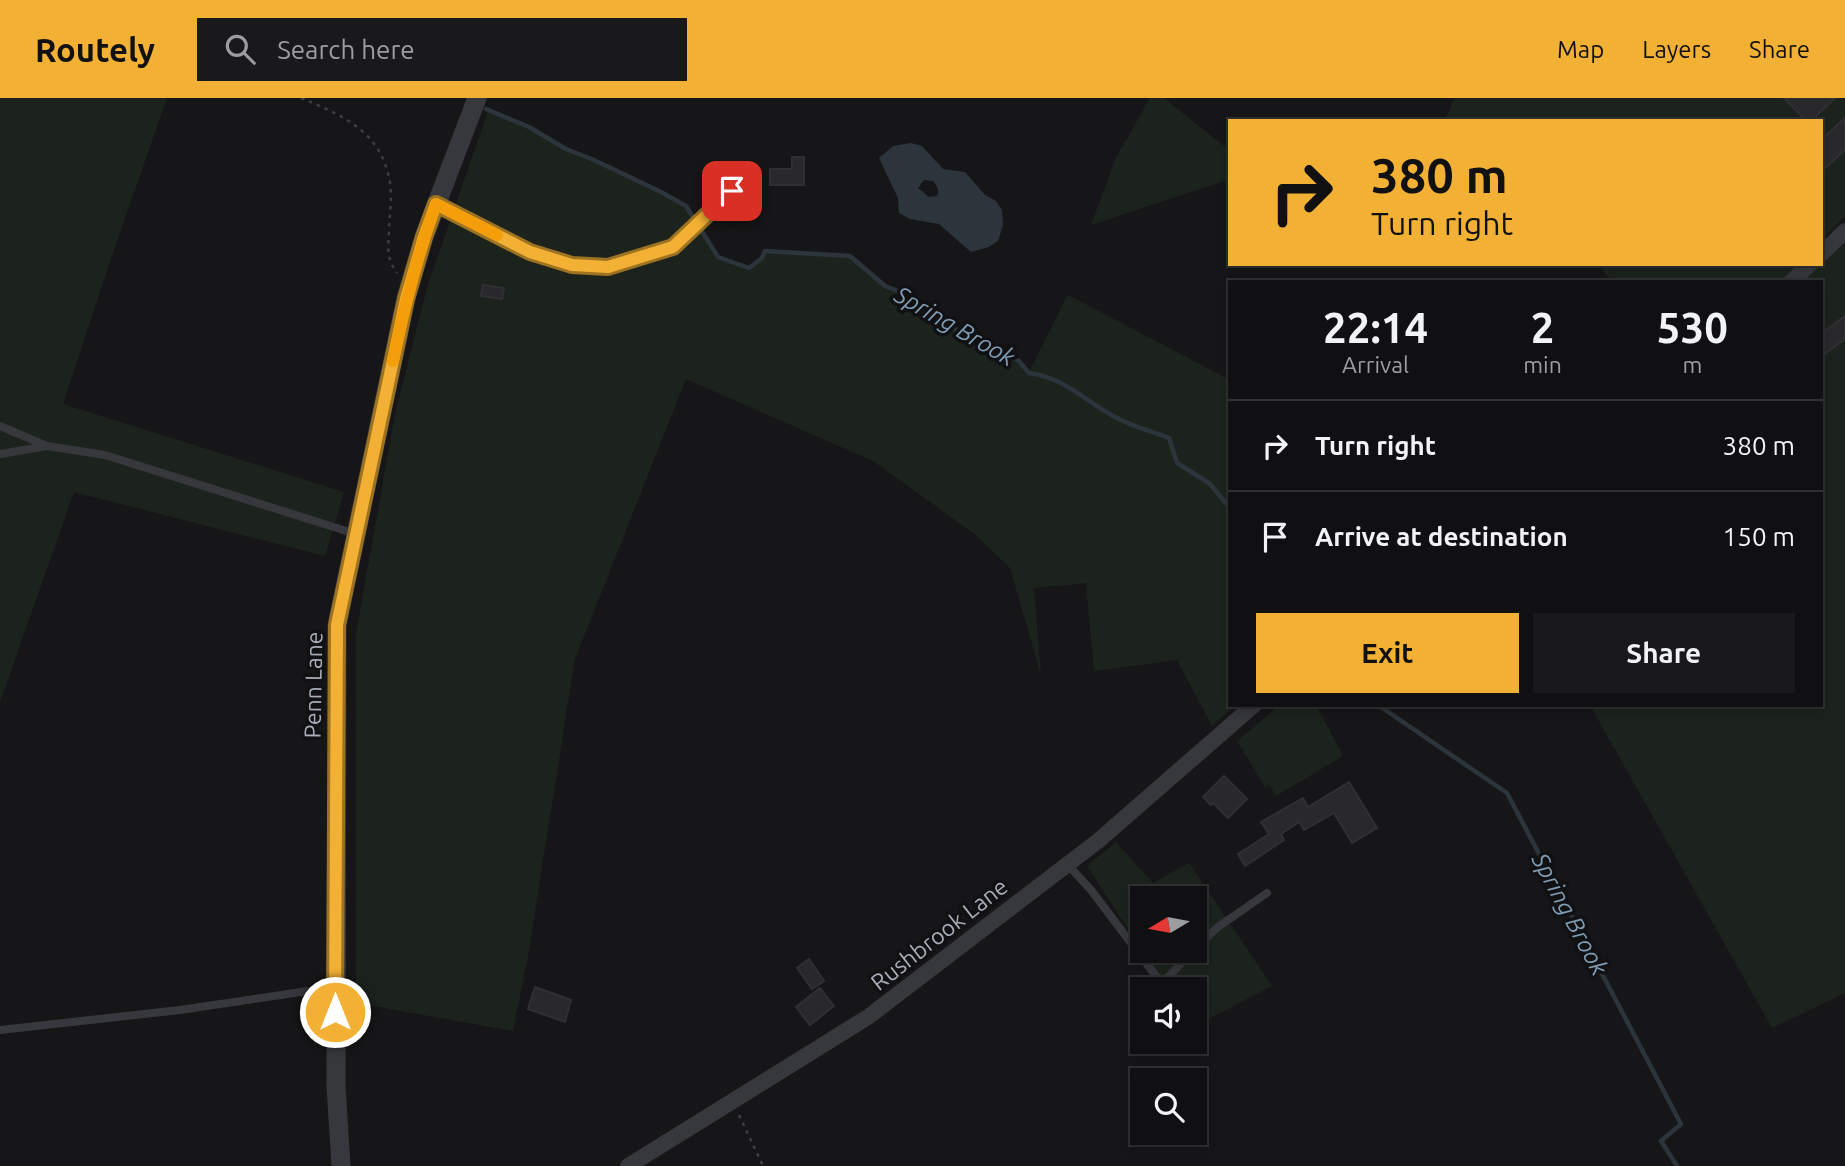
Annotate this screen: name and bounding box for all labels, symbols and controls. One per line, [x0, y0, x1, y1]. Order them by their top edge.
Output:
search box [197, 18, 687, 81]
icon: search [221, 30, 259, 68]
text: Routely [35, 31, 155, 68]
text: Search here [277, 35, 415, 64]
text: Map [1557, 36, 1604, 63]
text: Layers [1642, 36, 1711, 63]
text: Share [1749, 36, 1810, 63]
icon: right [1256, 147, 1347, 238]
text: 380 m [1371, 147, 1508, 202]
pin [702, 161, 762, 221]
icon: arrive [713, 172, 751, 210]
text: Turn right [1371, 205, 1513, 241]
water label: Spring Brook [889, 280, 1021, 372]
text: 22:14 [1323, 304, 1428, 351]
text: 2 [1531, 304, 1554, 351]
text: 530 [1657, 304, 1728, 351]
text: Arrival [1342, 352, 1409, 377]
text: min [1523, 352, 1562, 377]
text: m [1682, 352, 1702, 377]
icon: right [1256, 427, 1294, 465]
text: Turn right [1315, 431, 1436, 460]
text: 380 m [1723, 431, 1795, 460]
icon: arrive [1256, 518, 1294, 556]
text: Arrive at destination [1315, 522, 1568, 551]
text: 150 m [1723, 522, 1795, 551]
button: Exit [1256, 613, 1519, 693]
button: Share [1533, 613, 1795, 693]
street label: Penn Lane [300, 631, 326, 739]
water label: Spring Brook [1526, 847, 1614, 980]
street label: Rushbrook Lane [866, 873, 1012, 995]
north arrow [1130, 886, 1208, 962]
map controls [1130, 886, 1207, 1145]
position arrow [298, 975, 372, 1049]
button: sound [1130, 977, 1207, 1054]
button: search [1130, 1068, 1207, 1145]

